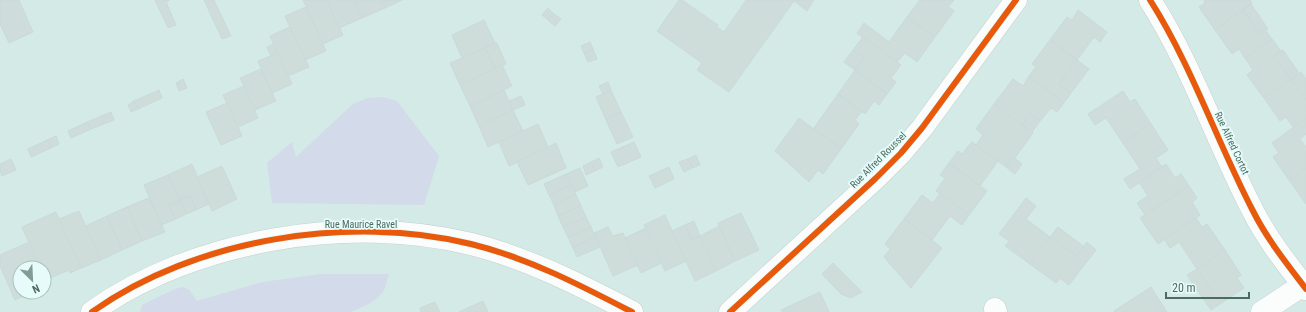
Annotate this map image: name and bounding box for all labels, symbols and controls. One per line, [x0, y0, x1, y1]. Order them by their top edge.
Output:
street label: Rue Alfred Cortot [1213, 110, 1251, 176]
street label: Rue Alfred Roussel [848, 130, 908, 190]
street label: Rue Maurice Ravel [325, 219, 397, 230]
north arrow [12, 260, 52, 300]
scale bar [1166, 274, 1249, 300]
text: N [30, 281, 42, 296]
text: 20 m [1172, 281, 1196, 295]

